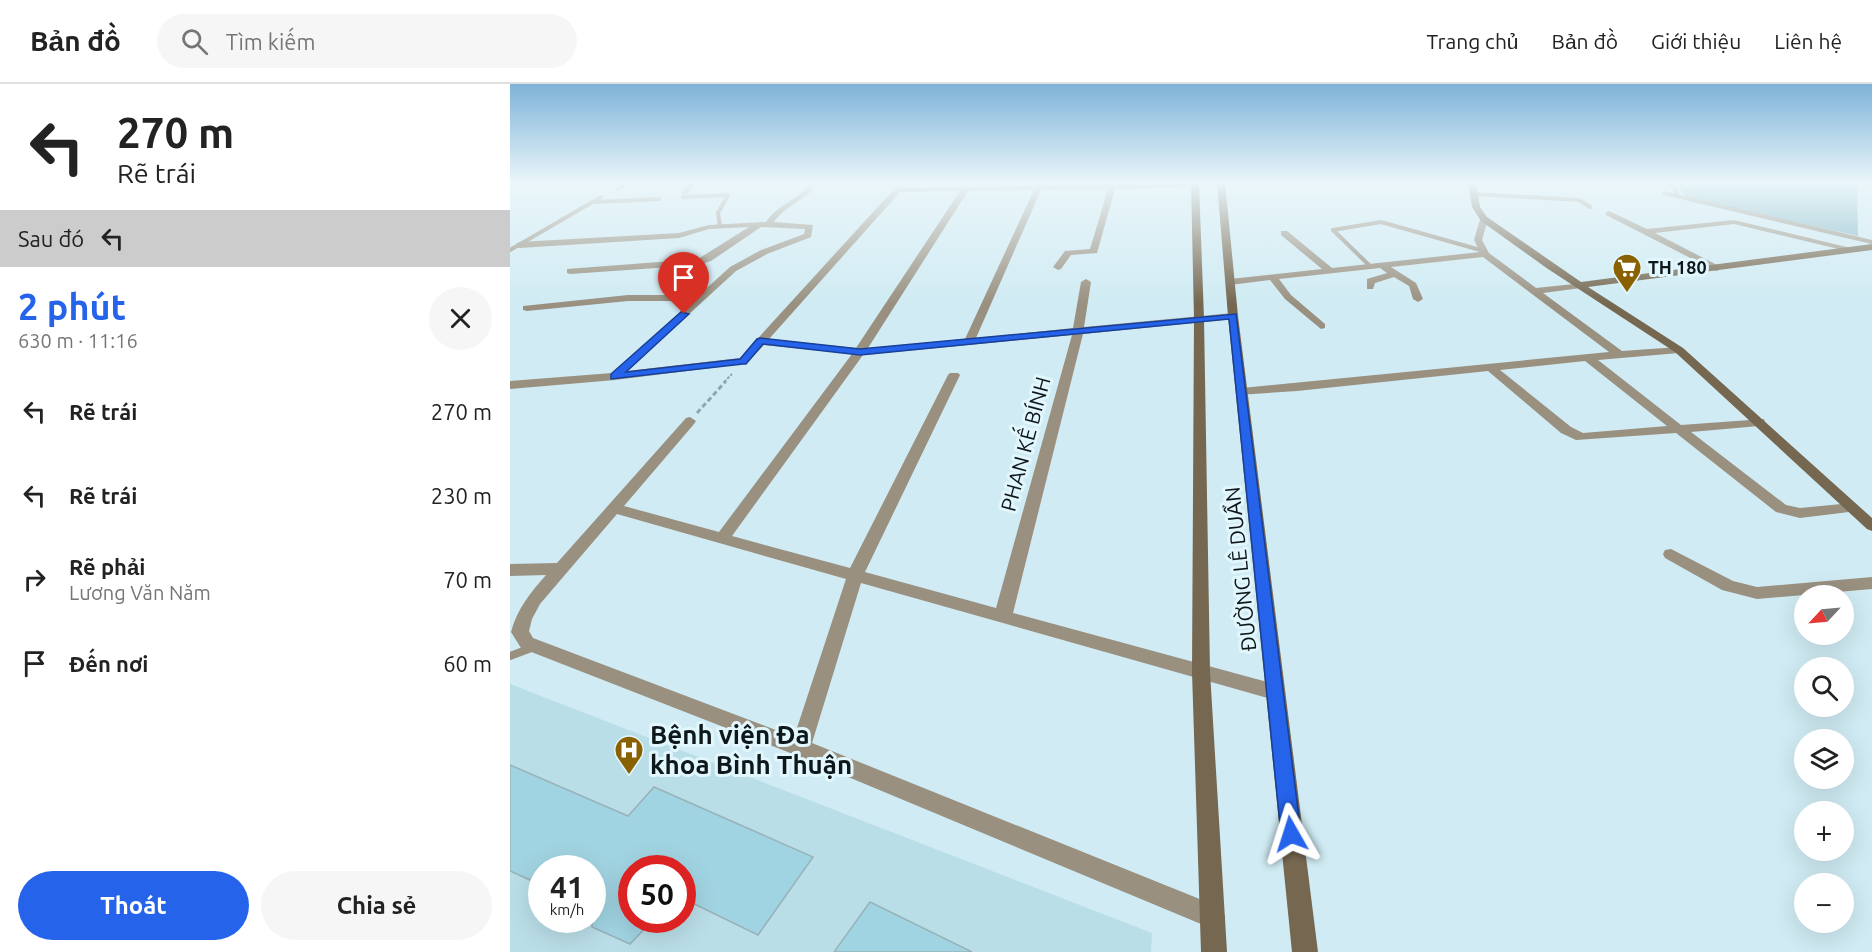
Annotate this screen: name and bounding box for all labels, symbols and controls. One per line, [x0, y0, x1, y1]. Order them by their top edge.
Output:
search box [157, 14, 577, 68]
text: Bản đồ [30, 25, 121, 56]
icon: search [178, 25, 211, 58]
text: Tìm kiếm [226, 29, 315, 54]
text: Trang chủ [1427, 29, 1519, 53]
text: Bản đồ [1552, 29, 1618, 53]
text: Giới thiệu [1651, 29, 1741, 53]
text: Liên hệ [1774, 29, 1842, 53]
icon: left [18, 108, 96, 186]
text: 270 m [117, 109, 234, 156]
text: Rẽ trái [117, 158, 196, 188]
icon: left [96, 222, 129, 255]
text: Sau đó [18, 226, 84, 251]
pin [658, 252, 709, 314]
supermarket icon: TH 180 [1611, 252, 1643, 294]
place label: TH 180 [1648, 257, 1707, 277]
icon: arrive [667, 261, 700, 294]
text: 2 phút [18, 286, 126, 327]
button: close [429, 287, 492, 350]
text: 630 m · 11:16 [18, 329, 138, 352]
street label: PHAN KẾ BÍNH [990, 372, 1055, 514]
icon: left [18, 395, 51, 428]
text: Rẽ trái [69, 399, 137, 424]
text: 270 m [431, 399, 492, 424]
icon: left [18, 479, 51, 512]
text: Rẽ trái [69, 483, 137, 508]
text: 230 m [431, 483, 492, 508]
street label: ĐƯỜNG LÊ DUẨN [1219, 486, 1261, 653]
text: Rẽ phải [69, 554, 145, 579]
icon: right [18, 563, 51, 596]
text: 70 m [443, 567, 492, 592]
text: Lương Văn Năm [69, 581, 211, 604]
north arrow [1794, 585, 1854, 645]
map controls [1794, 585, 1854, 933]
icon: arrive [18, 647, 51, 680]
text: Đến nơi [69, 651, 148, 676]
text: 60 m [443, 651, 492, 676]
button: search [1794, 657, 1854, 717]
place label: Bệnh viện Đa khoa Bình Thuận [650, 720, 852, 779]
button: layers [1794, 729, 1854, 789]
hospital icon: Bệnh viện Đa khoa Bình Thuận [613, 734, 645, 776]
button: + [1794, 801, 1854, 861]
position arrow [1259, 802, 1323, 866]
speed limit sign: 50 [618, 855, 696, 933]
text: 41 [550, 870, 584, 904]
button: Thoát [18, 871, 249, 940]
button: Chia sẻ [261, 871, 492, 940]
button: − [1794, 873, 1854, 933]
text: km/h [550, 901, 584, 918]

